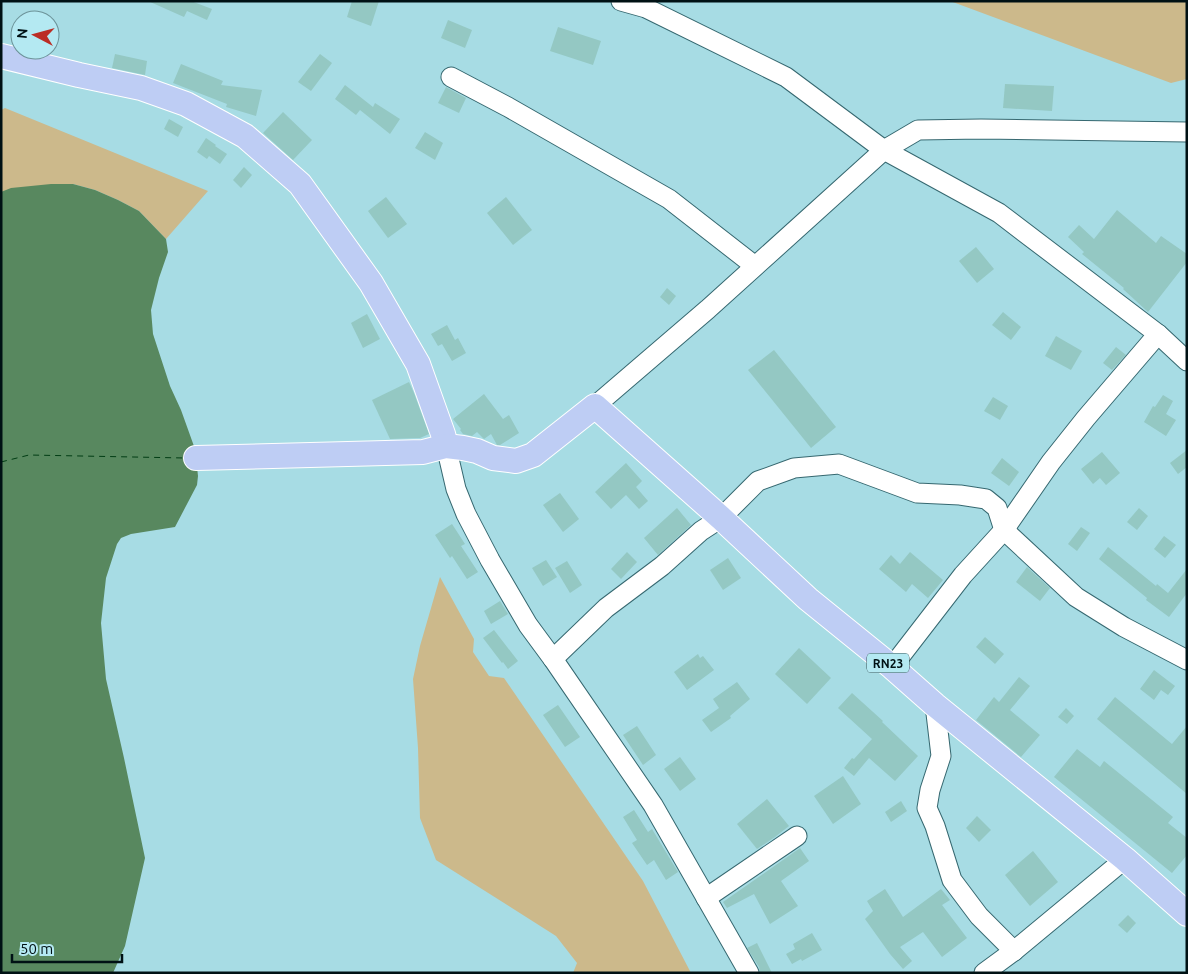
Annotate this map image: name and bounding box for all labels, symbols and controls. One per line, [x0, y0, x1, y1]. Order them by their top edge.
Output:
north arrow [10, 10, 60, 60]
text: N [14, 28, 31, 40]
road number: RN23 [867, 654, 909, 672]
scale bar [12, 932, 122, 964]
text: 50 m [20, 940, 53, 957]

